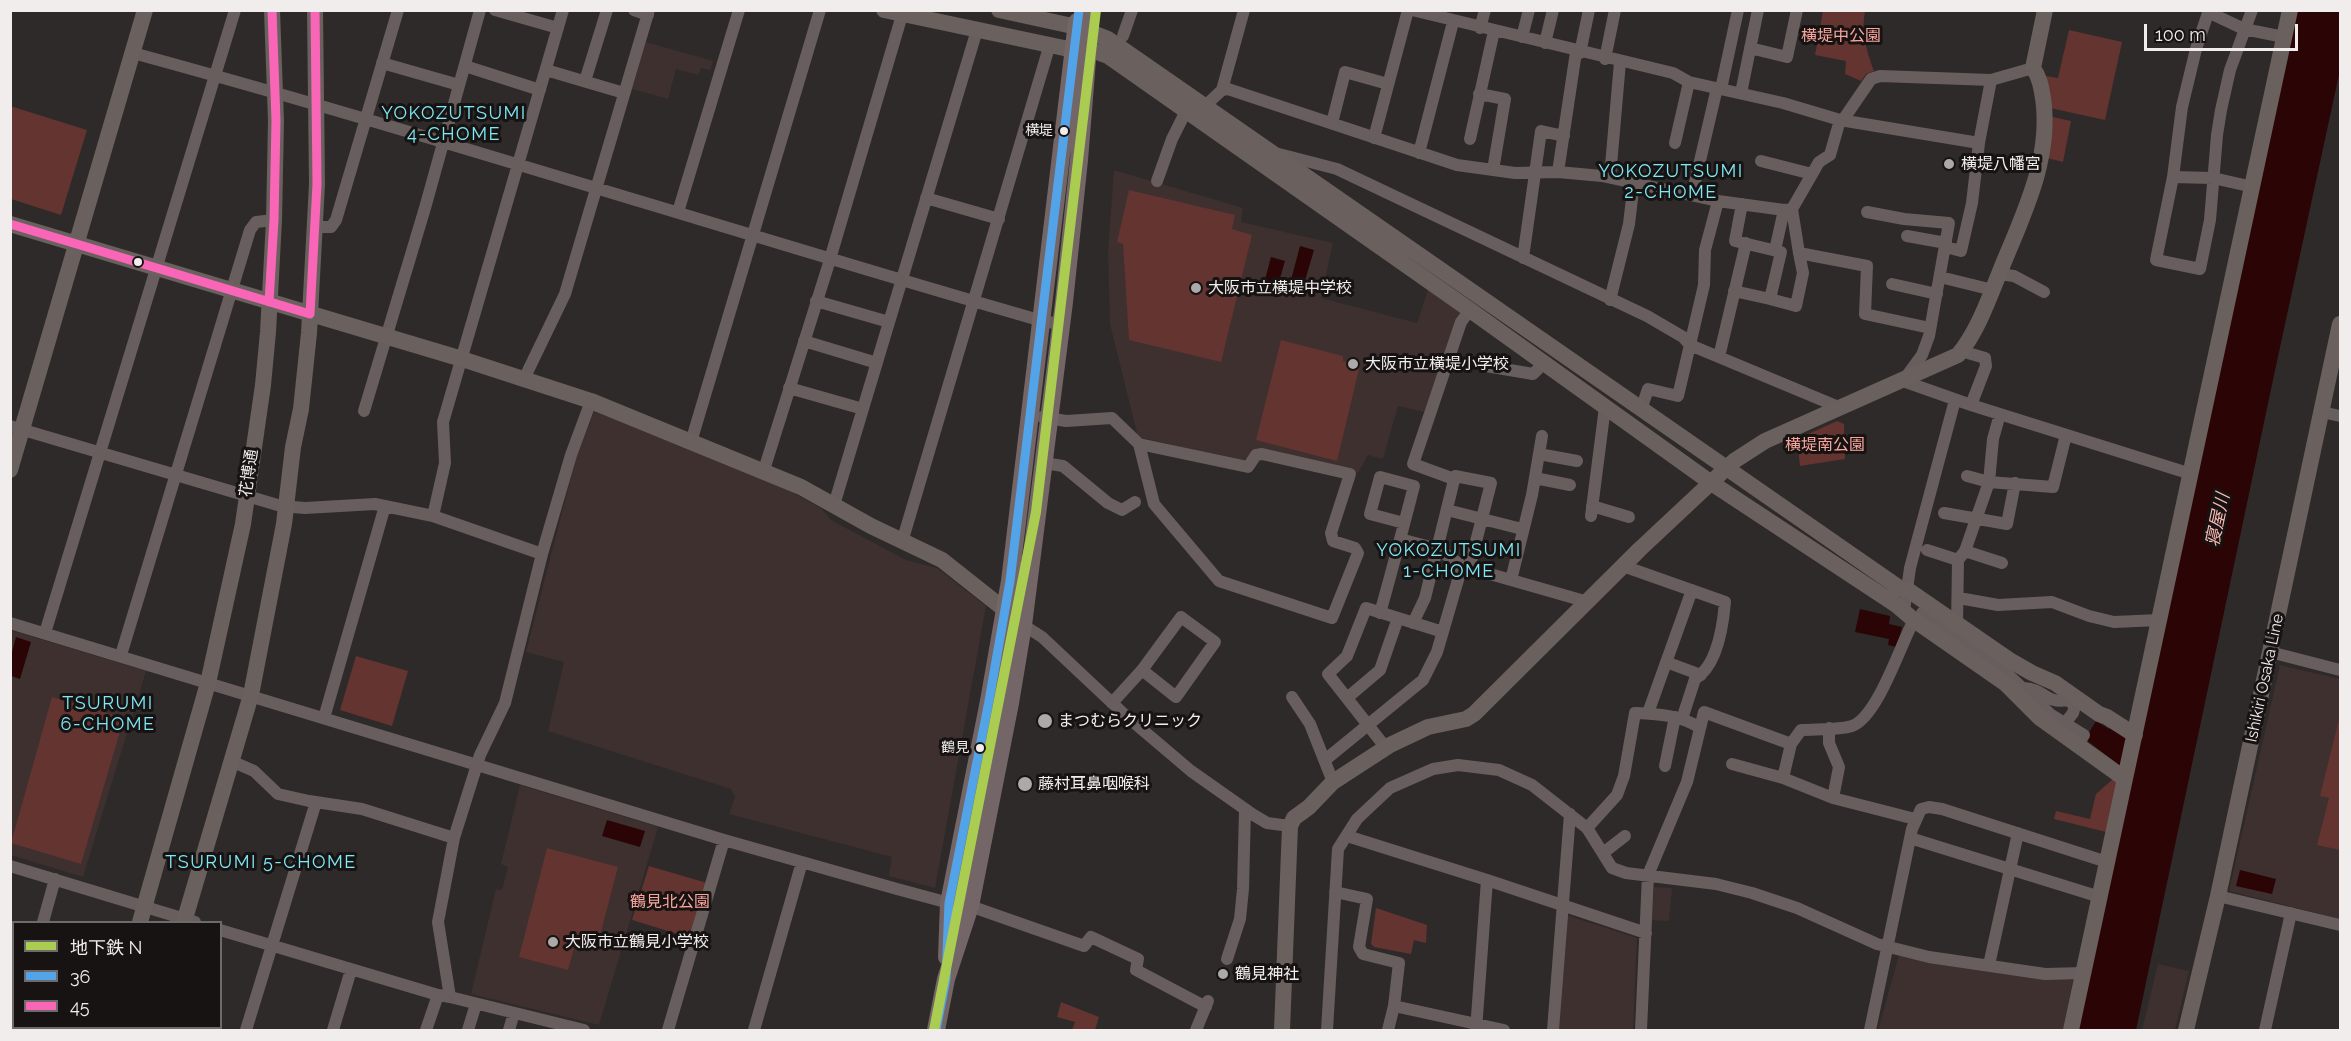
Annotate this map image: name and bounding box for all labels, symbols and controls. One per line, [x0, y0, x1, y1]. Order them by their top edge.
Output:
scale bar [2147, 12, 2302, 50]
text: 100 m [2155, 24, 2206, 45]
park label: 横堤中公園 [1801, 26, 1881, 46]
district label: YOKOZUTSUMI 4-CHOME [381, 103, 527, 146]
place label: 横堤 [1025, 123, 1053, 139]
marker: 横堤 [1058, 125, 1070, 137]
place label: 横堤八幡宮 [1961, 154, 2041, 174]
marker: 横堤八幡宮 [1942, 157, 1956, 171]
district label: YOKOZUTSUMI 2-CHOME [1598, 161, 1744, 204]
unlabelled marker [132, 256, 144, 268]
place label: 大阪市立横堤中学校 [1208, 278, 1352, 298]
marker: 大阪市立横堤中学校 [1189, 281, 1203, 295]
place label: 大阪市立横堤小学校 [1365, 354, 1509, 374]
marker: 大阪市立横堤小学校 [1346, 357, 1360, 371]
park label: 横堤南公園 [1785, 435, 1865, 455]
street label: 花博通 [236, 448, 262, 498]
water label: 寝屋川 [2202, 491, 2234, 549]
district label: YOKOZUTSUMI 1-CHOME [1376, 540, 1522, 582]
street label: Ishikiri Osaka Line [2242, 612, 2288, 744]
district label: TSURUMI 6-CHOME [61, 693, 155, 736]
place label: まつむらクリニック [1058, 711, 1202, 731]
marker: まつむらクリニック [1036, 712, 1054, 730]
place label: 鶴見 [941, 740, 969, 756]
marker: 鶴見 [974, 742, 986, 754]
place label: 藤村耳鼻咽喉科 [1038, 774, 1150, 794]
marker: 藤村耳鼻咽喉科 [1016, 775, 1034, 793]
district label: TSURUMI 5-CHOME [165, 852, 357, 874]
park label: 鶴見北公園 [630, 892, 710, 912]
legend [12, 921, 222, 1029]
place label: 大阪市立鶴見小学校 [565, 932, 709, 952]
marker: 大阪市立鶴見小学校 [546, 935, 560, 949]
text: 地下鉄 N [70, 937, 143, 958]
place label: 鶴見神社 [1235, 964, 1299, 984]
text: 36 [70, 966, 90, 987]
marker: 鶴見神社 [1216, 967, 1230, 981]
text: 45 [70, 996, 90, 1017]

